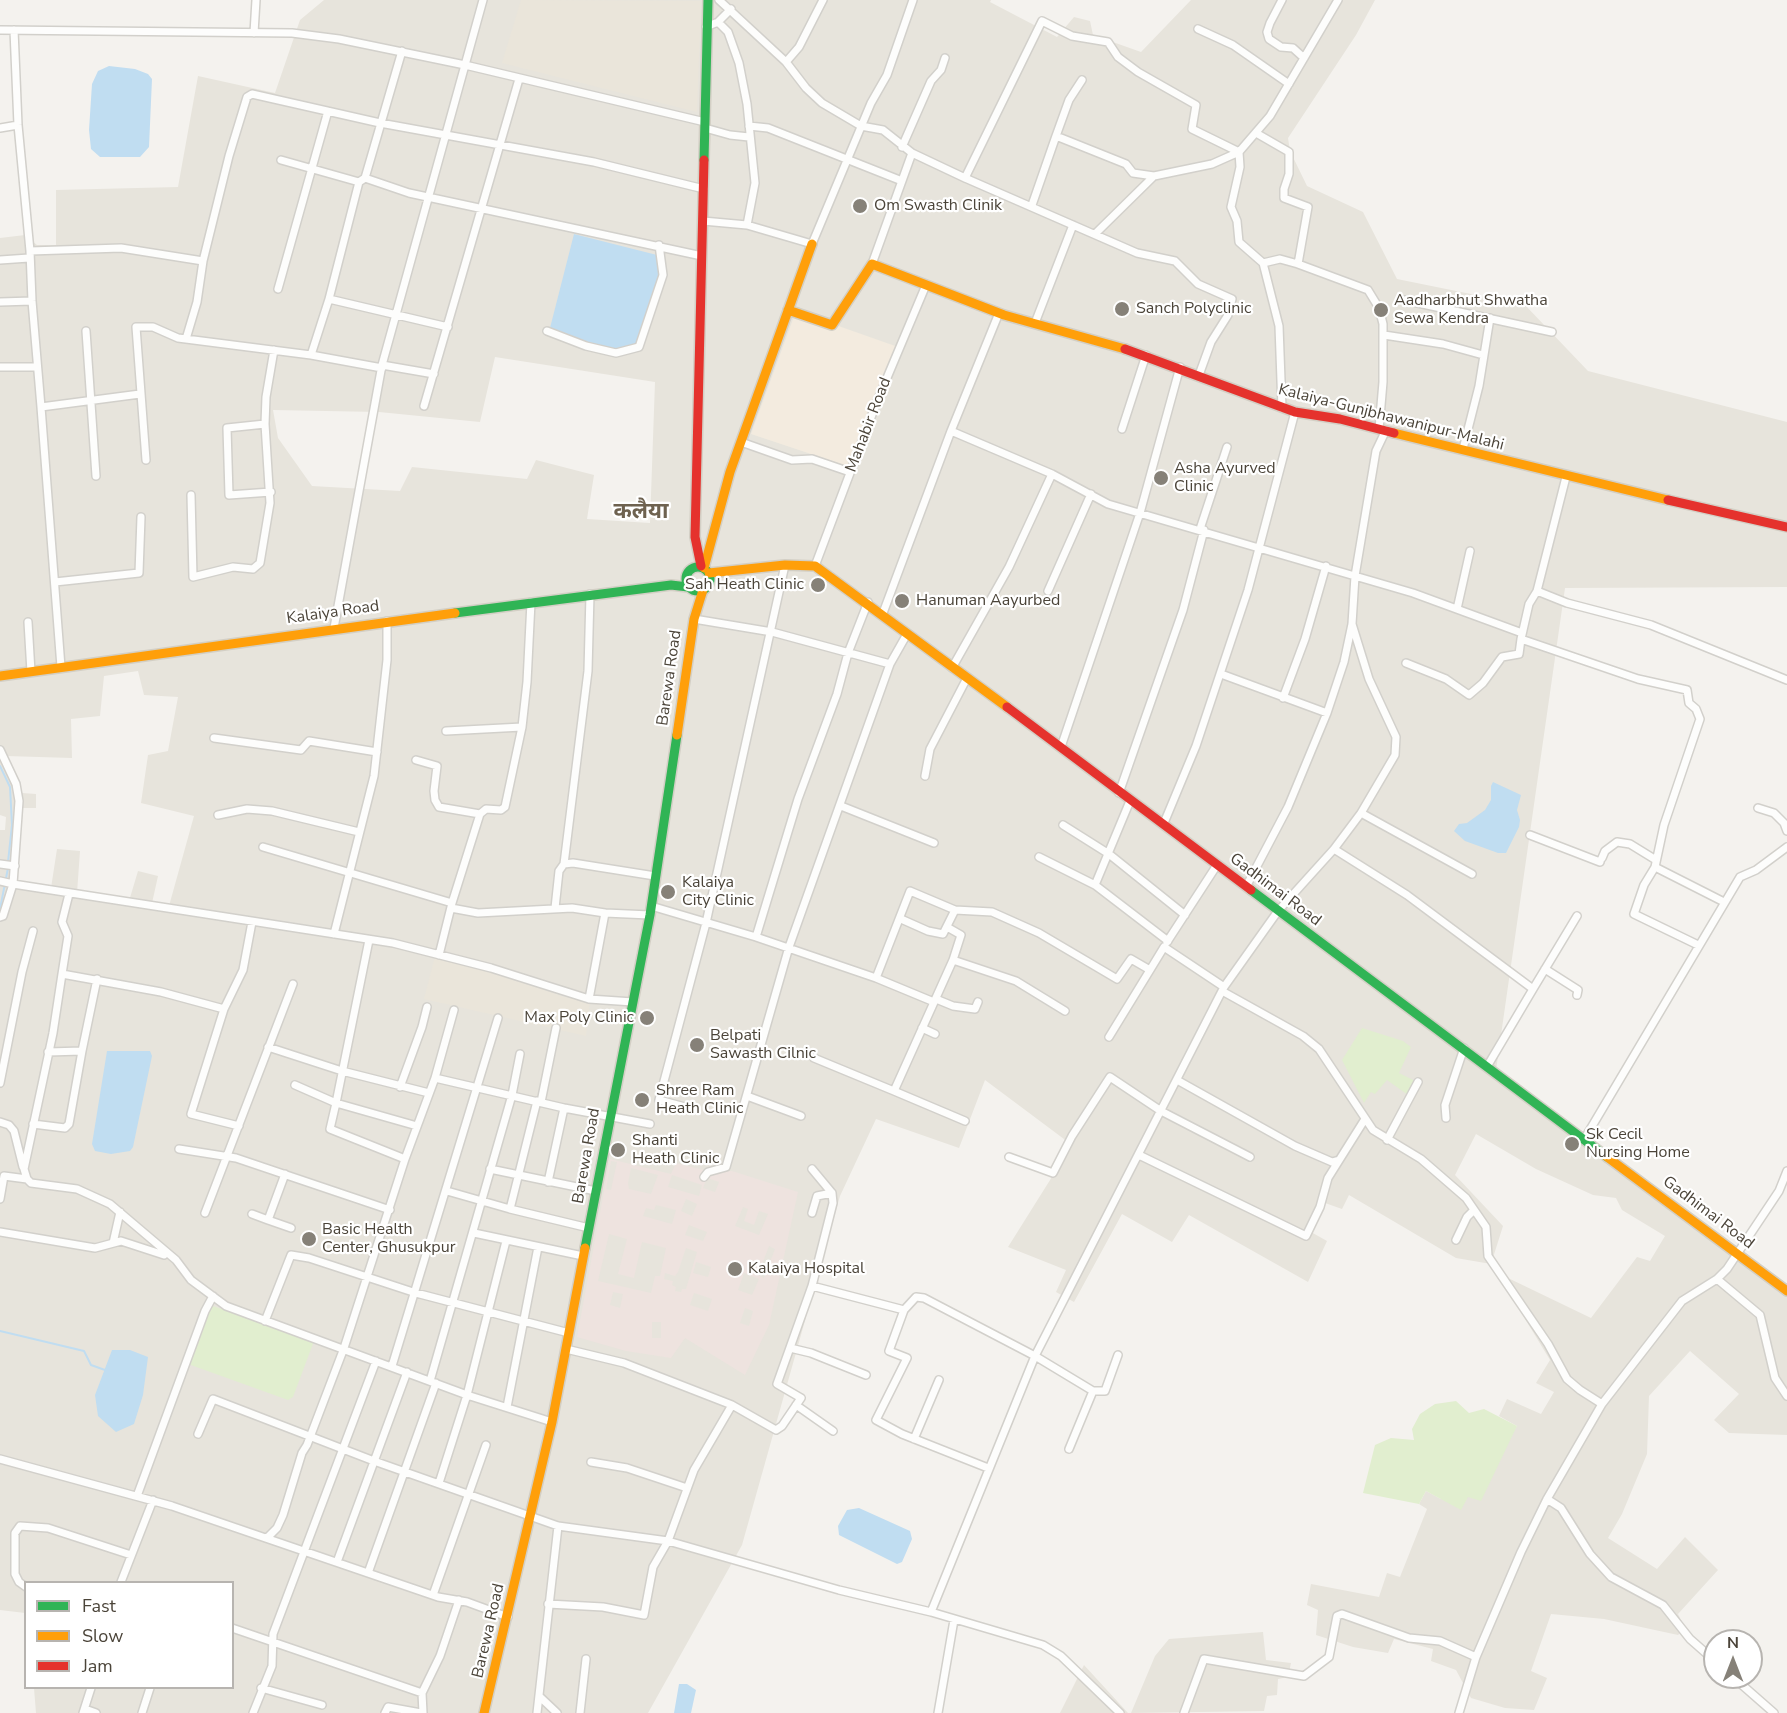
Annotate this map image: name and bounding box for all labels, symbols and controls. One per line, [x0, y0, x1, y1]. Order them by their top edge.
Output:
place label: Om Swasth Clinik [874, 196, 1002, 216]
marker: Om Swasth Clinik [851, 197, 869, 215]
place label: Aadharbhut Shwatha Sewa Kendra [1394, 291, 1548, 329]
place label: Sanch Polyclinic [1136, 299, 1251, 319]
marker: Sanch Polyclinic [1113, 300, 1131, 318]
marker: Aadharbhut Shwatha Sewa Kendra [1372, 301, 1390, 319]
street label: Mahabir Road [842, 375, 896, 475]
street label: Kalaiya-Gunjbhawanipur-Malahi [1276, 381, 1506, 455]
place label: Asha Ayurved Clinic [1174, 459, 1276, 497]
marker: Asha Ayurved Clinic [1152, 469, 1170, 487]
district label: कलैया [614, 500, 668, 526]
place label: Sah Heath Clinic [685, 575, 804, 595]
marker: Sah Heath Clinic [809, 576, 827, 594]
place label: Hanuman Aayurbed [916, 591, 1060, 611]
marker: Hanuman Aayurbed [893, 592, 911, 610]
street label: Kalaiya Road [285, 597, 381, 629]
street label: Barewa Road [654, 629, 686, 727]
street label: Gadhimai Road [1226, 849, 1324, 931]
place label: Kalaiya City Clinic [682, 873, 754, 911]
marker: Kalaiya City Clinic [659, 883, 677, 901]
place label: Max Poly Clinic [524, 1008, 634, 1028]
marker: Max Poly Clinic [638, 1009, 656, 1027]
place label: Belpati Sawasth Cilnic [710, 1026, 816, 1064]
marker: Belpati Sawasth Cilnic [688, 1036, 706, 1054]
place label: Shree Ram Heath Clinic [656, 1081, 743, 1119]
marker: Shree Ram Heath Clinic [633, 1091, 651, 1109]
street label: Barewa Road [569, 1107, 605, 1205]
place label: Sk Cecil Nursing Home [1586, 1125, 1690, 1163]
place label: Shanti Heath Clinic [632, 1131, 719, 1169]
marker: Sk Cecil Nursing Home [1563, 1135, 1581, 1153]
marker: Shanti Heath Clinic [609, 1141, 627, 1159]
street label: Gadhimai Road [1659, 1172, 1757, 1254]
place label: Basic Health Center, Ghusukpur [322, 1220, 455, 1258]
marker: Basic Health Center, Ghusukpur [300, 1230, 318, 1248]
place label: Kalaiya Hospital [748, 1259, 865, 1279]
marker: Kalaiya Hospital [726, 1260, 744, 1278]
legend [24, 1581, 234, 1689]
street label: Barewa Road [469, 1582, 509, 1680]
text: Fast [82, 1594, 116, 1618]
text: Slow [82, 1624, 123, 1648]
north arrow [1703, 1629, 1763, 1689]
text: N [1727, 1632, 1739, 1654]
text: Jam [82, 1654, 113, 1678]

